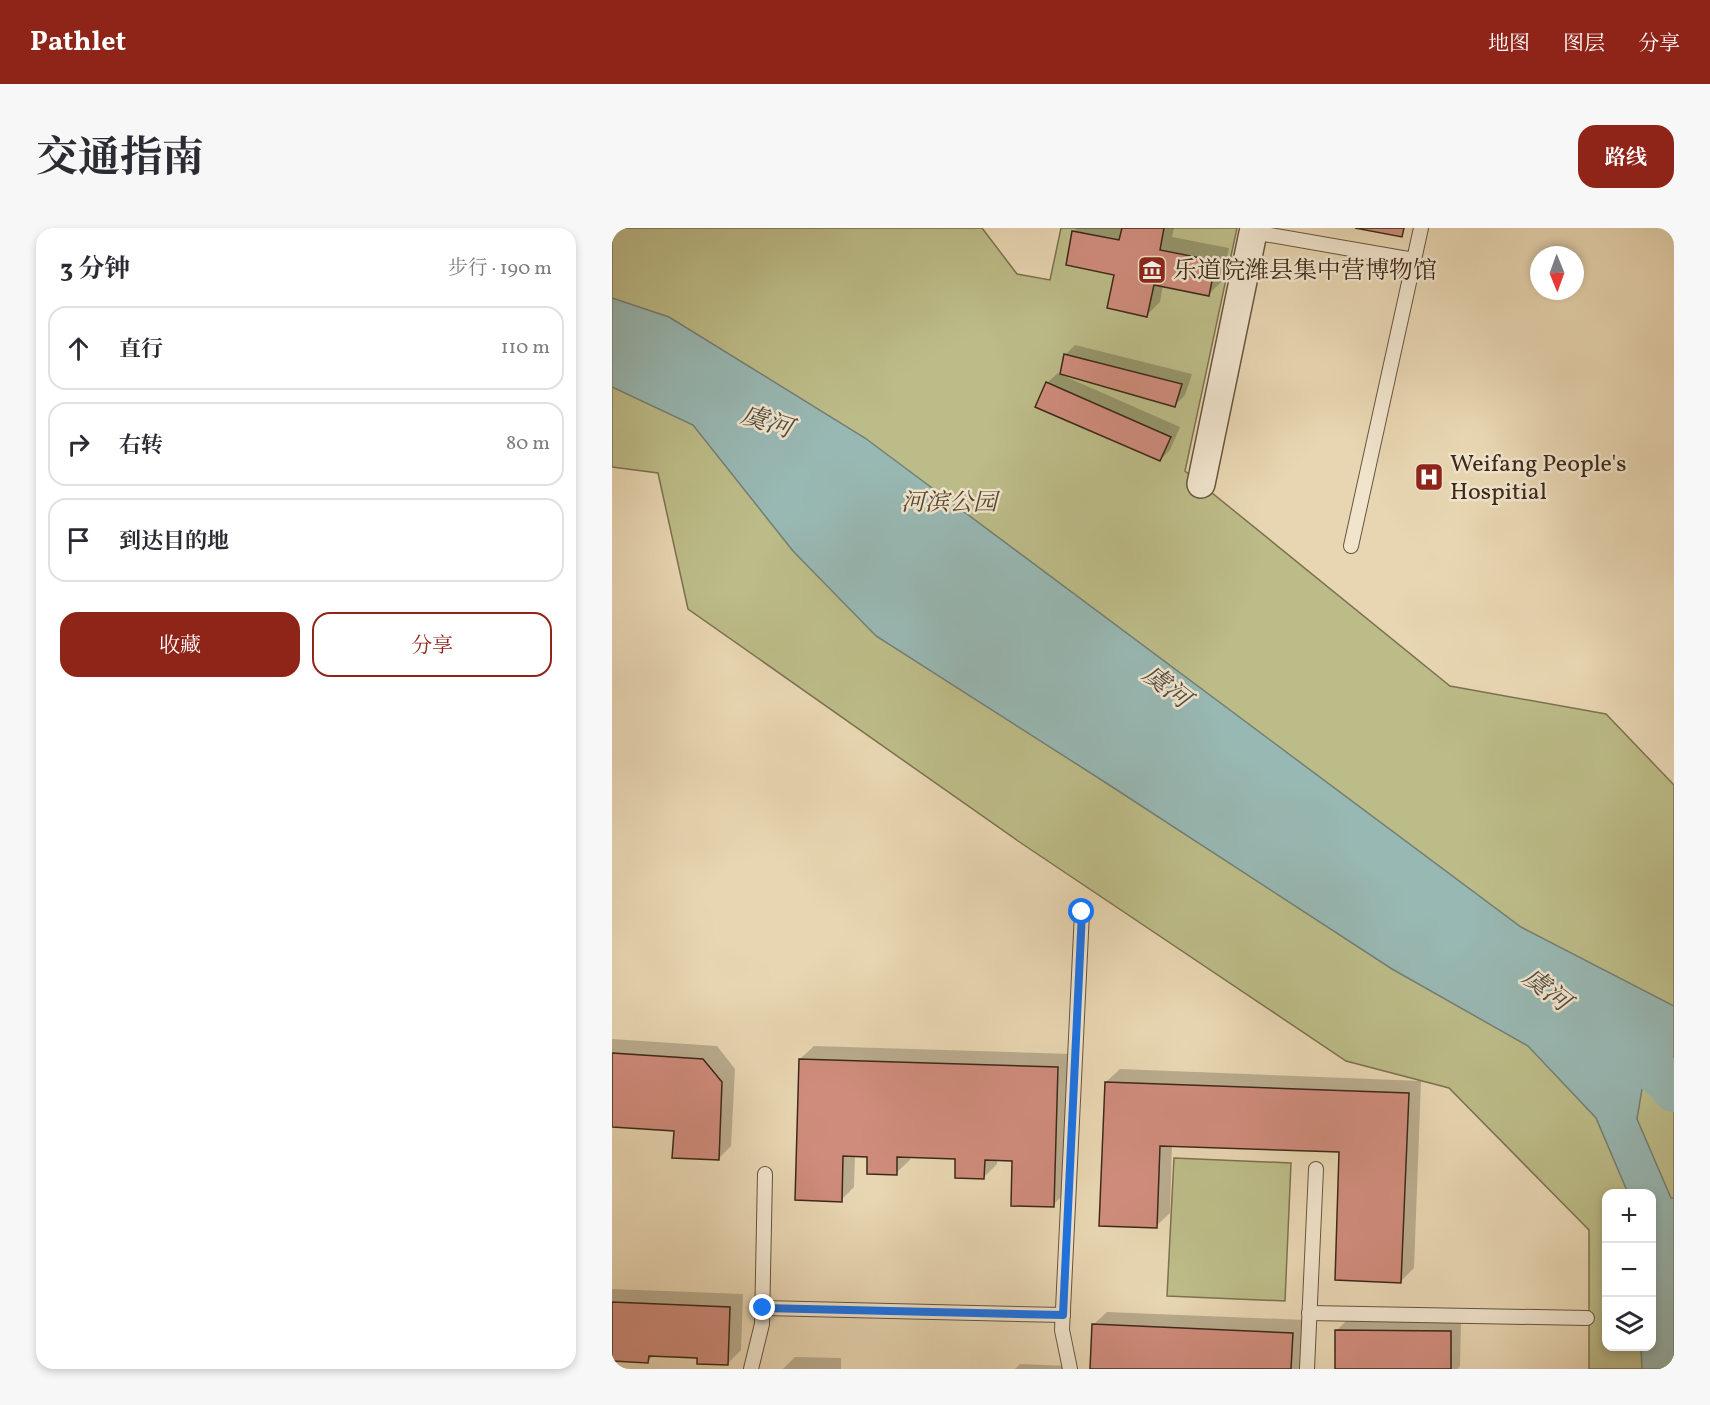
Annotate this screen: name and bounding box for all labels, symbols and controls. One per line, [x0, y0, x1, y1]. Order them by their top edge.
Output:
text: Pathlet [30, 23, 126, 62]
text: 地图 [1488, 30, 1530, 59]
text: 图层 [1563, 30, 1605, 59]
text: 分享 [1638, 30, 1680, 59]
button: 路线 [1578, 125, 1674, 188]
text: 交通指南 [36, 131, 204, 190]
north arrow [1530, 246, 1584, 300]
text: 3 分钟 [60, 252, 130, 288]
museum icon: 乐道院潍县集中营博物馆 [1136, 254, 1168, 286]
text: 步行 · 190 m [448, 255, 552, 283]
place label: 乐道院潍县集中营博物馆 [1173, 255, 1437, 289]
icon: ahead [62, 332, 95, 365]
text: 110 m [501, 334, 550, 362]
text: 直行 [119, 335, 163, 366]
water label: 虞河 [736, 398, 800, 449]
icon: right [62, 428, 95, 461]
text: 80 m [506, 430, 550, 458]
text: 右转 [119, 431, 163, 462]
place label: Weifang People's Hospitial [1450, 448, 1627, 510]
hospital icon: Weifang People's Hospitial [1413, 461, 1445, 493]
park label: 河滨公园 [901, 487, 1001, 521]
icon: arrive [62, 524, 95, 557]
text: 到达目的地 [119, 527, 229, 558]
button: 收藏 [60, 612, 300, 677]
button: 分享 [312, 612, 552, 677]
water label: 虞河 [1134, 657, 1200, 720]
route start [1068, 898, 1094, 924]
water label: 虞河 [1514, 960, 1580, 1023]
map controls [1602, 1189, 1656, 1351]
button: + [1602, 1189, 1656, 1243]
button: − [1602, 1243, 1656, 1297]
route end [749, 1294, 775, 1320]
button: layers [1602, 1297, 1656, 1351]

